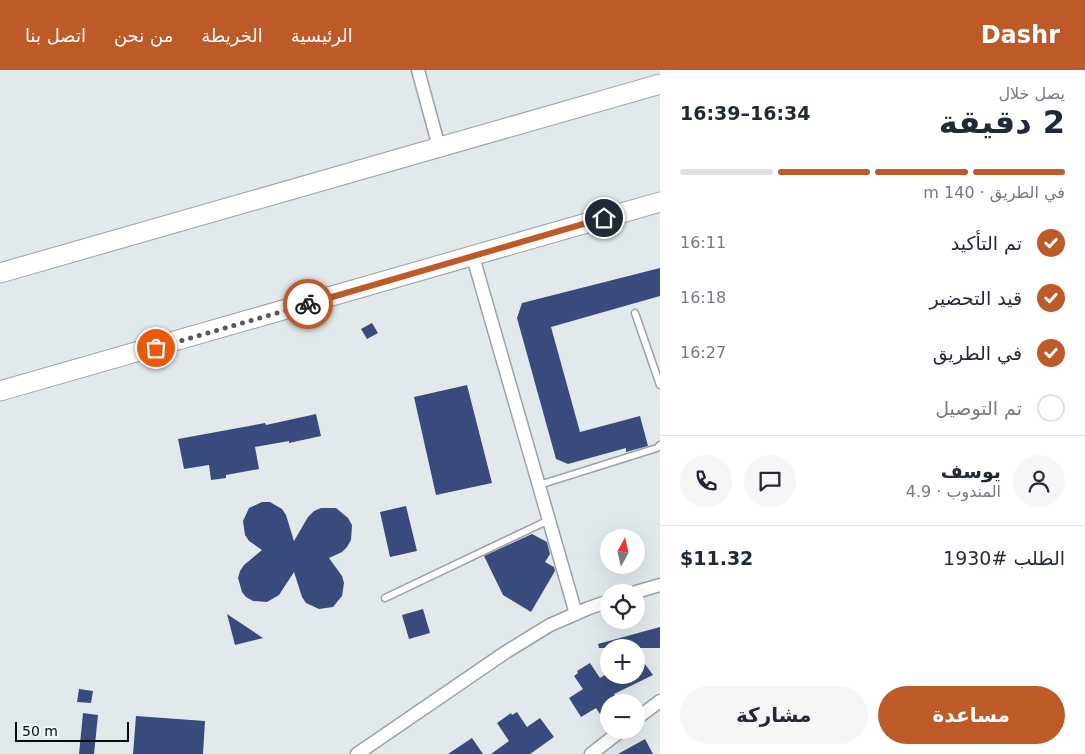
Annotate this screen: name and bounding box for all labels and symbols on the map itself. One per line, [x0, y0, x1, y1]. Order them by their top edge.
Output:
pin [583, 197, 625, 239]
courier [283, 279, 333, 329]
pin [135, 327, 177, 369]
north arrow [600, 529, 645, 574]
scale bar [15, 719, 129, 742]

